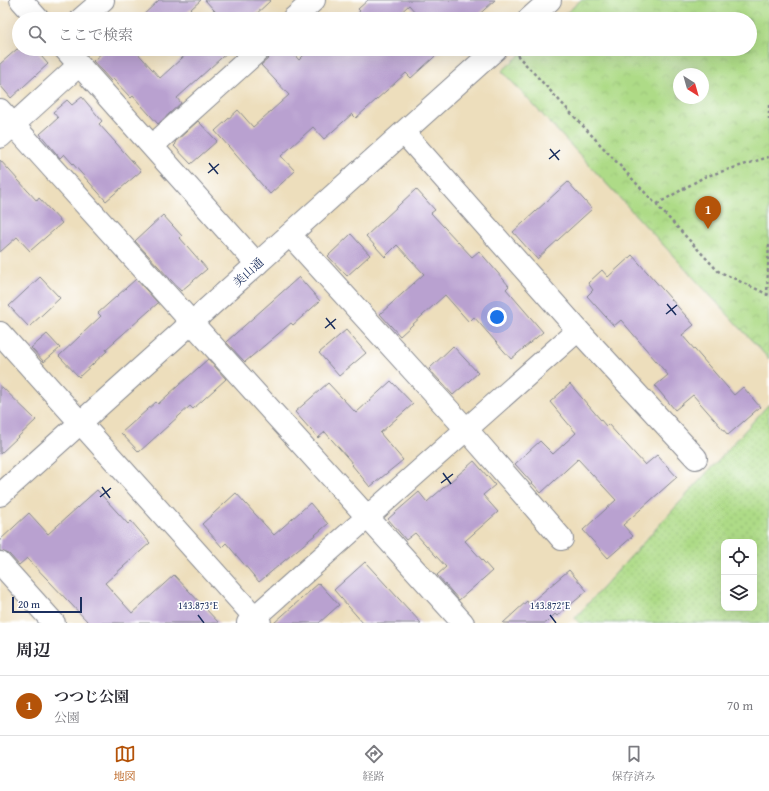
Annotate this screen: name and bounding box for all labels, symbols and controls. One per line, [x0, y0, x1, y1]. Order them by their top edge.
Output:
search box [12, 12, 757, 56]
icon: search [26, 23, 48, 45]
text: ここで検索 [58, 24, 133, 45]
north arrow [673, 68, 709, 104]
pin: 1 [695, 196, 721, 229]
street label: 美山通 [229, 254, 267, 290]
your location [487, 307, 507, 327]
map controls [721, 539, 757, 611]
button: locate [721, 539, 757, 575]
button: layers [721, 575, 757, 611]
scale bar [12, 595, 82, 614]
text: 20 m [18, 596, 40, 612]
text: 143.873°E [178, 598, 218, 613]
text: 143.872°E [530, 598, 570, 613]
text: 周辺 [16, 637, 50, 662]
text: つつじ公園 [54, 686, 129, 707]
text: 1 [26, 696, 32, 715]
text: 70 m [727, 696, 753, 715]
text: 公園 [54, 708, 80, 727]
tab: 地図 [114, 743, 136, 784]
tab: 経路 [363, 743, 385, 784]
tab: 保存済み [612, 743, 656, 784]

